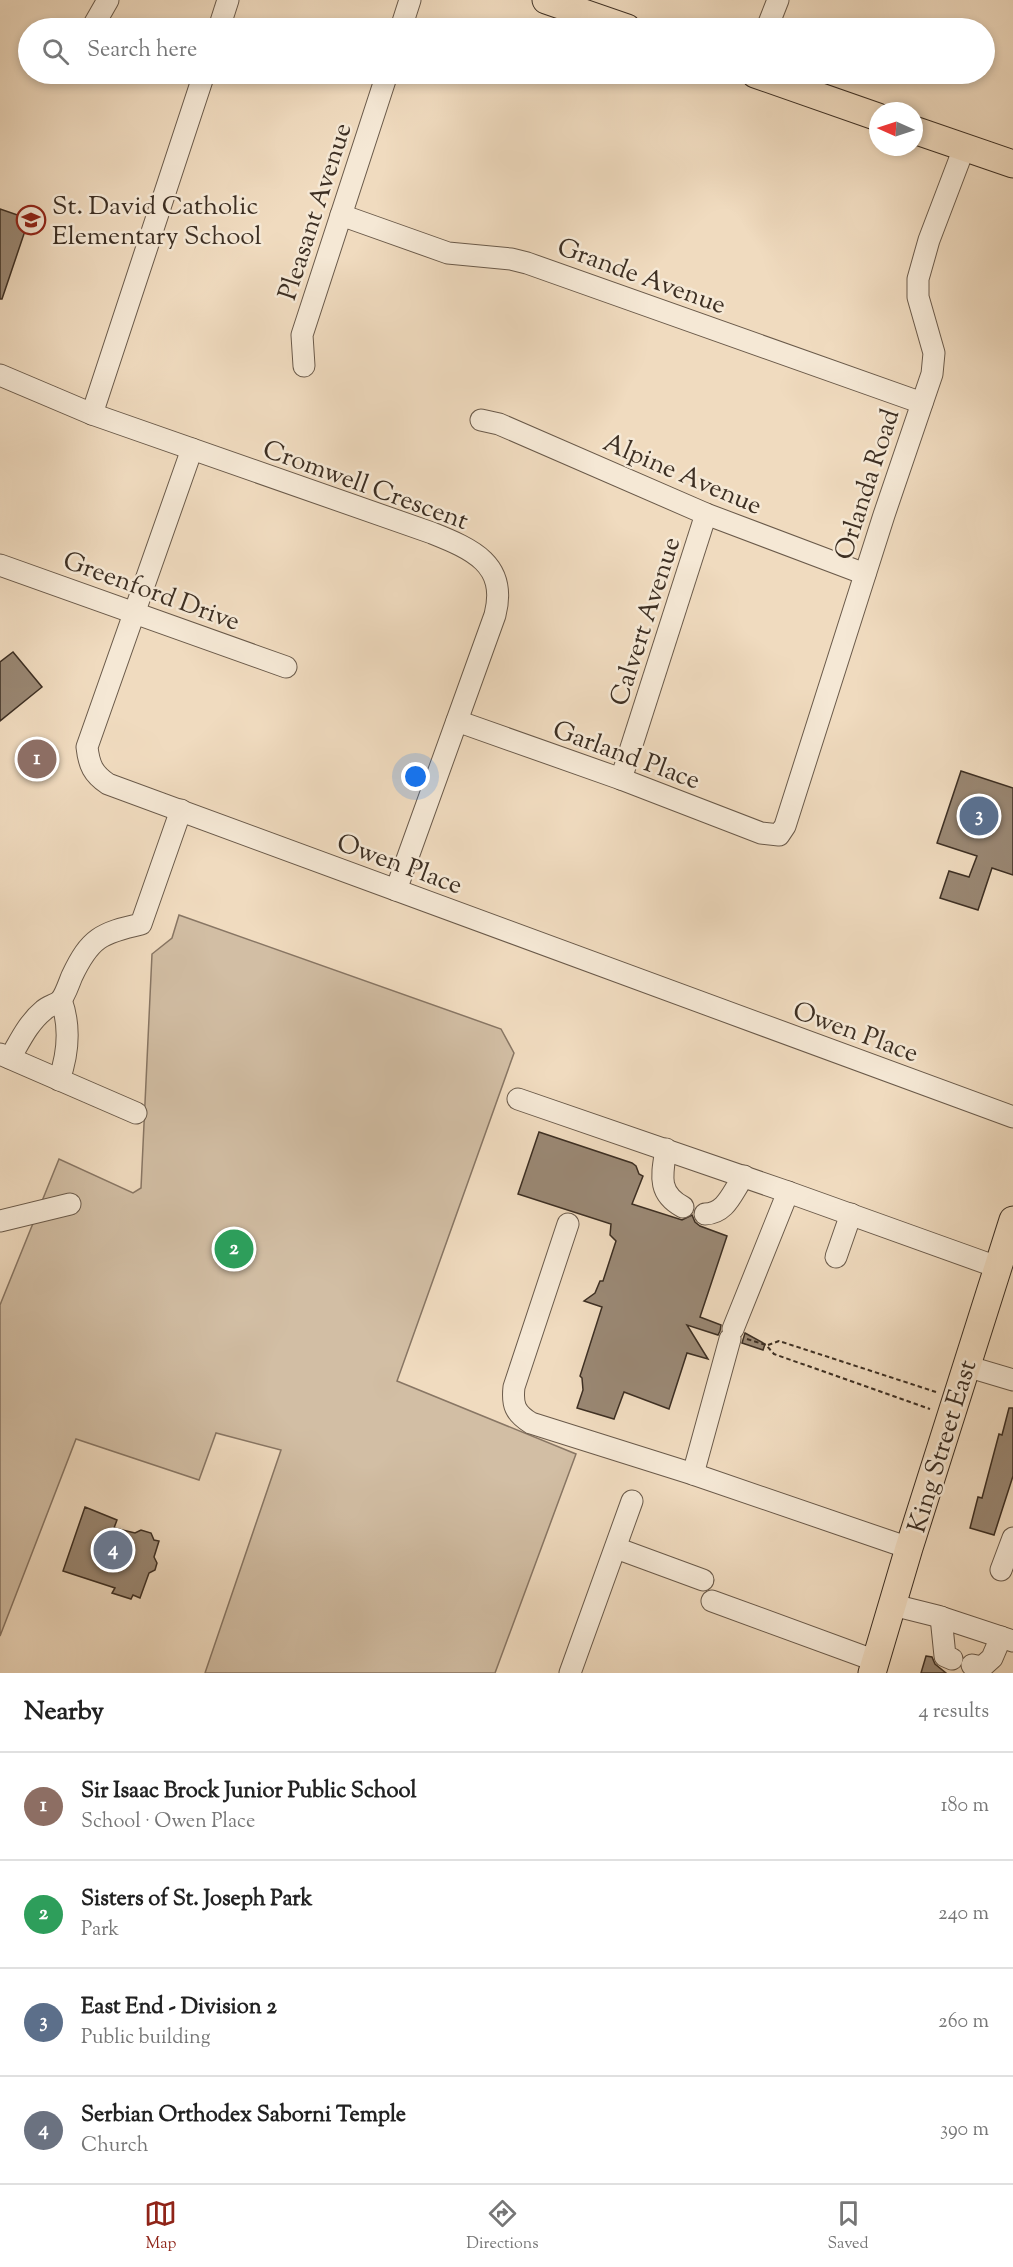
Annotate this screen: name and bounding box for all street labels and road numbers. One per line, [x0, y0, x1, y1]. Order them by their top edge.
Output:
street label: Pleasant Avenue [270, 118, 362, 305]
street label: Grande Avenue [552, 230, 731, 325]
street label: Orlanda Road [827, 404, 910, 565]
street label: Alpine Avenue [597, 425, 767, 525]
street label: Cromwell Crescent [257, 432, 473, 541]
street label: Calvert Avenue [602, 533, 691, 711]
street label: Greenford Drive [58, 543, 245, 642]
street label: Garland Place [547, 713, 705, 800]
street label: Owen Place [331, 826, 467, 905]
street label: Owen Place [787, 994, 923, 1073]
street label: King Street East [900, 1356, 987, 1538]

